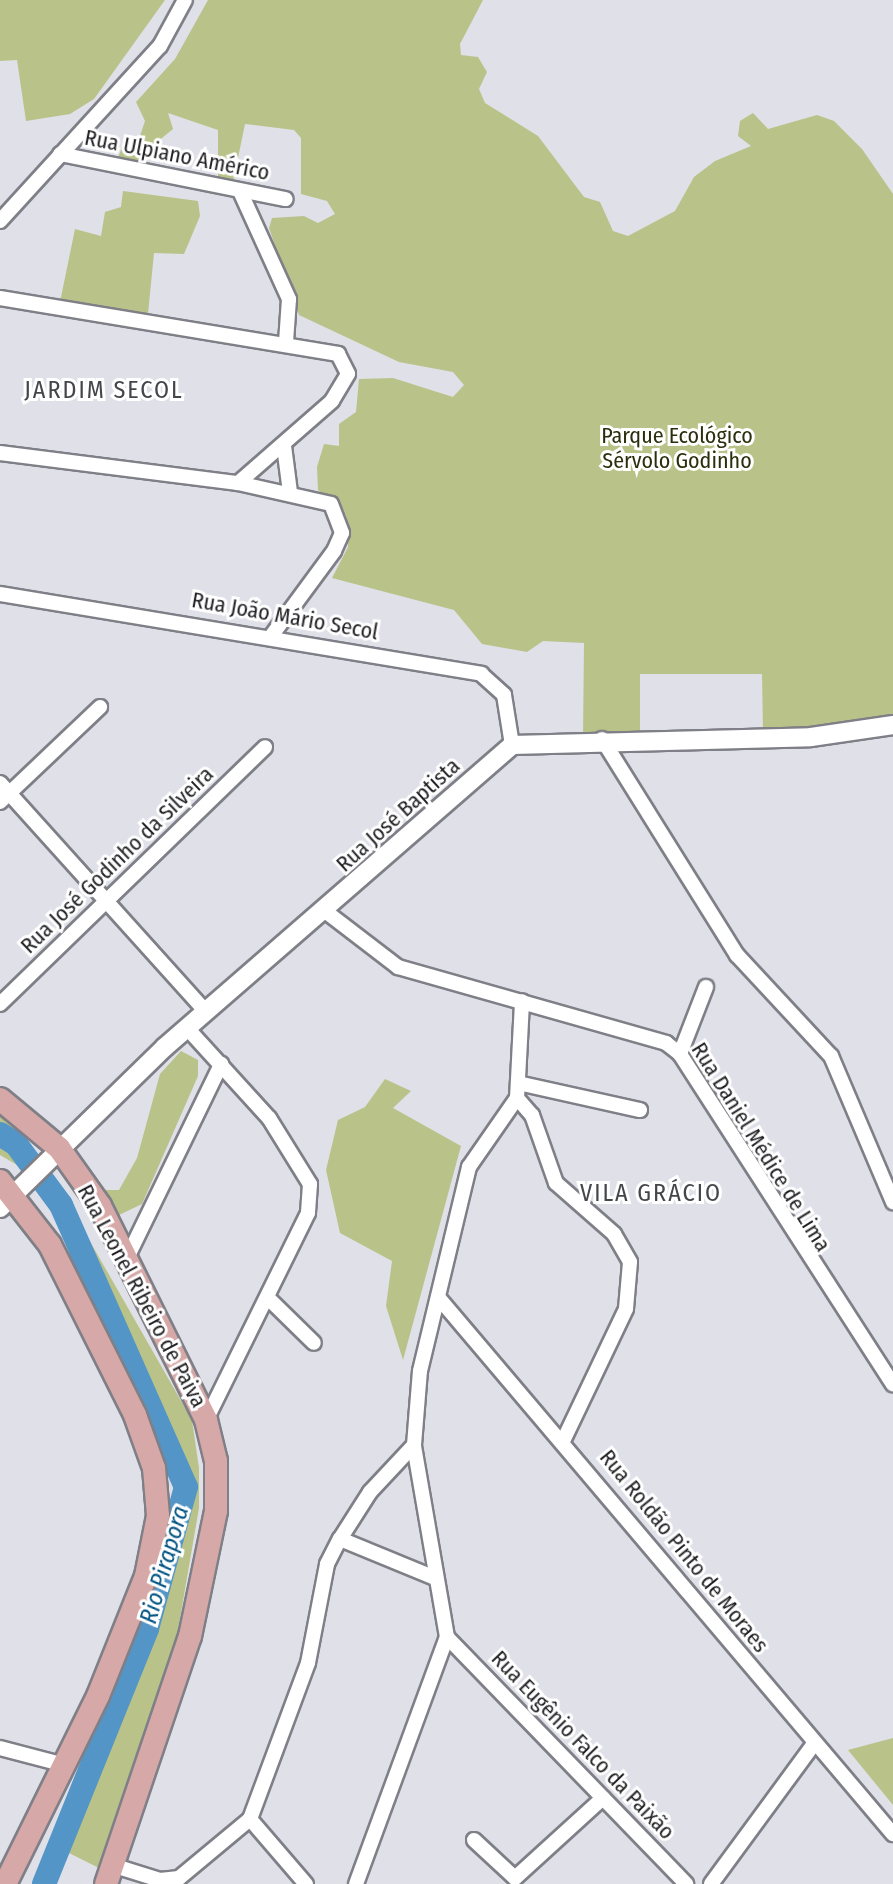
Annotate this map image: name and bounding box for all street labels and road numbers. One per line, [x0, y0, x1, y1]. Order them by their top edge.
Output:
street label: Rua Ulpiano Américo [82, 124, 272, 186]
street label: Rua João Mário Secol [190, 587, 380, 645]
street label: Rua José Baptista [331, 753, 465, 877]
street label: Rua José Godinho da Silveira [15, 761, 219, 959]
street label: Rua Daniel Médice de Lima [686, 1038, 836, 1256]
street label: Rua Leonel Ribeiro de Paiva [72, 1180, 212, 1412]
street label: Rua Roldão Pinto de Moraes [594, 1444, 774, 1658]
street label: Rua Eugênio Falco da Paixão [486, 1645, 680, 1845]

